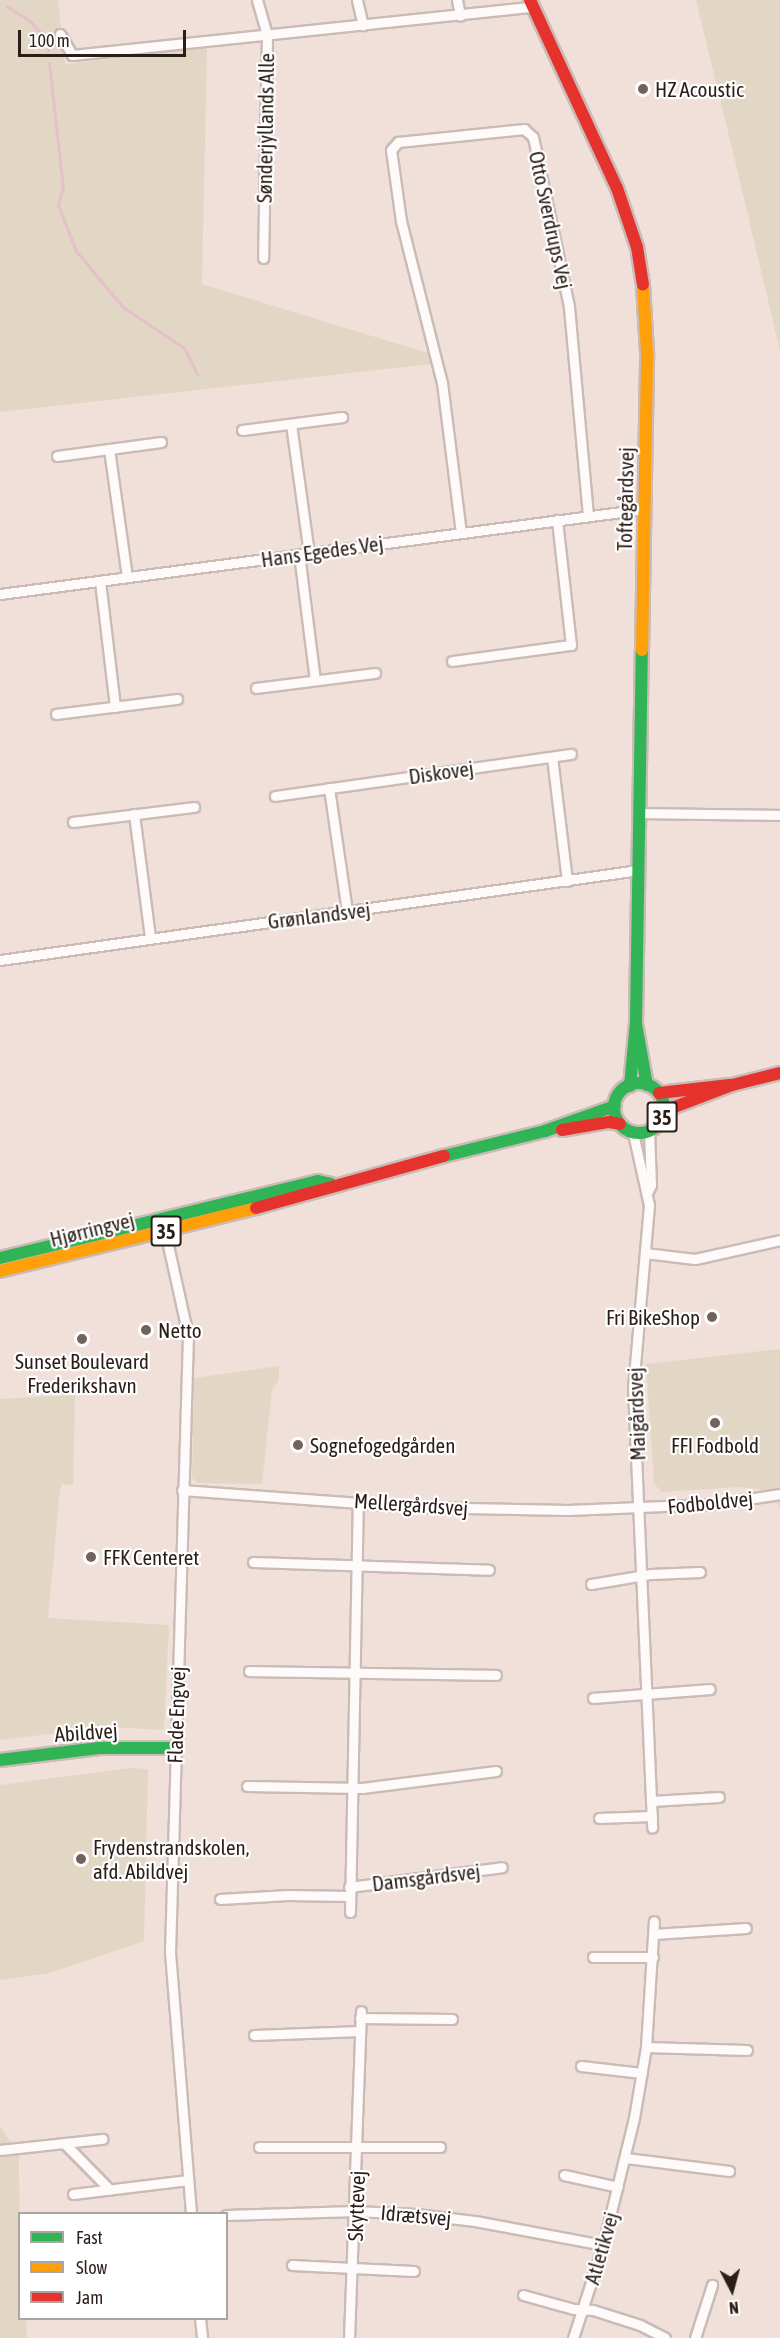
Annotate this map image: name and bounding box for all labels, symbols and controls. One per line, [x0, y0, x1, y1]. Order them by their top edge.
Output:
scale bar [21, 18, 189, 56]
text: 100 m [29, 30, 70, 51]
street label: Sønderjyllands Alle [251, 53, 279, 203]
place label: HZ Acoustic [655, 76, 744, 102]
marker: HZ Acoustic [636, 82, 650, 96]
street label: Otto Sverdrups Vej [524, 149, 578, 291]
street label: Toftegårdsvej [611, 447, 639, 551]
street label: Hans Egedes Vej [259, 530, 385, 572]
street label: Diskovej [407, 755, 475, 789]
street label: Grønlandsvej [266, 896, 372, 934]
road number: 35 [646, 1100, 678, 1134]
street label: Hjørringvej [47, 1206, 137, 1252]
road number: 35 [150, 1214, 182, 1248]
place label: Fri BikeShop [606, 1304, 700, 1330]
marker: Fri BikeShop [705, 1310, 719, 1324]
place label: Netto [158, 1317, 202, 1343]
marker: Netto [139, 1323, 153, 1337]
marker: Sunset Boulevard Frederikshavn [75, 1332, 89, 1346]
place label: Sunset Boulevard Frederikshavn [15, 1348, 149, 1398]
street label: Maigårdsvej [622, 1367, 650, 1461]
marker: FFI Fodbold [708, 1416, 722, 1430]
place label: Sognefogedgården [310, 1432, 455, 1458]
place label: FFI Fodbold [671, 1432, 759, 1458]
marker: Sognefogedgården [291, 1438, 305, 1452]
street label: Fodboldvej [666, 1485, 754, 1519]
street label: Mellergårdsvej [353, 1487, 469, 1521]
place label: FFK Centeret [103, 1544, 199, 1570]
marker: FFK Centeret [84, 1550, 98, 1564]
street label: Flade Engvej [162, 1666, 190, 1764]
street label: Abildvej [54, 1717, 118, 1747]
place label: Frydenstrandskolen, afd. Abildvej [93, 1834, 249, 1884]
marker: Frydenstrandskolen, afd. Abildvej [74, 1852, 88, 1866]
street label: Damsgårdsvej [370, 1858, 482, 1896]
street label: Skyttevej [342, 2170, 370, 2242]
street label: Idrætsvej [380, 2199, 452, 2231]
street label: Atletikvej [579, 2209, 623, 2287]
legend [18, 2212, 228, 2320]
text: Fast [76, 2227, 103, 2248]
text: Slow [76, 2257, 107, 2278]
north arrow [702, 2260, 762, 2320]
text: Jam [76, 2287, 103, 2308]
text: N [728, 2298, 740, 2317]

